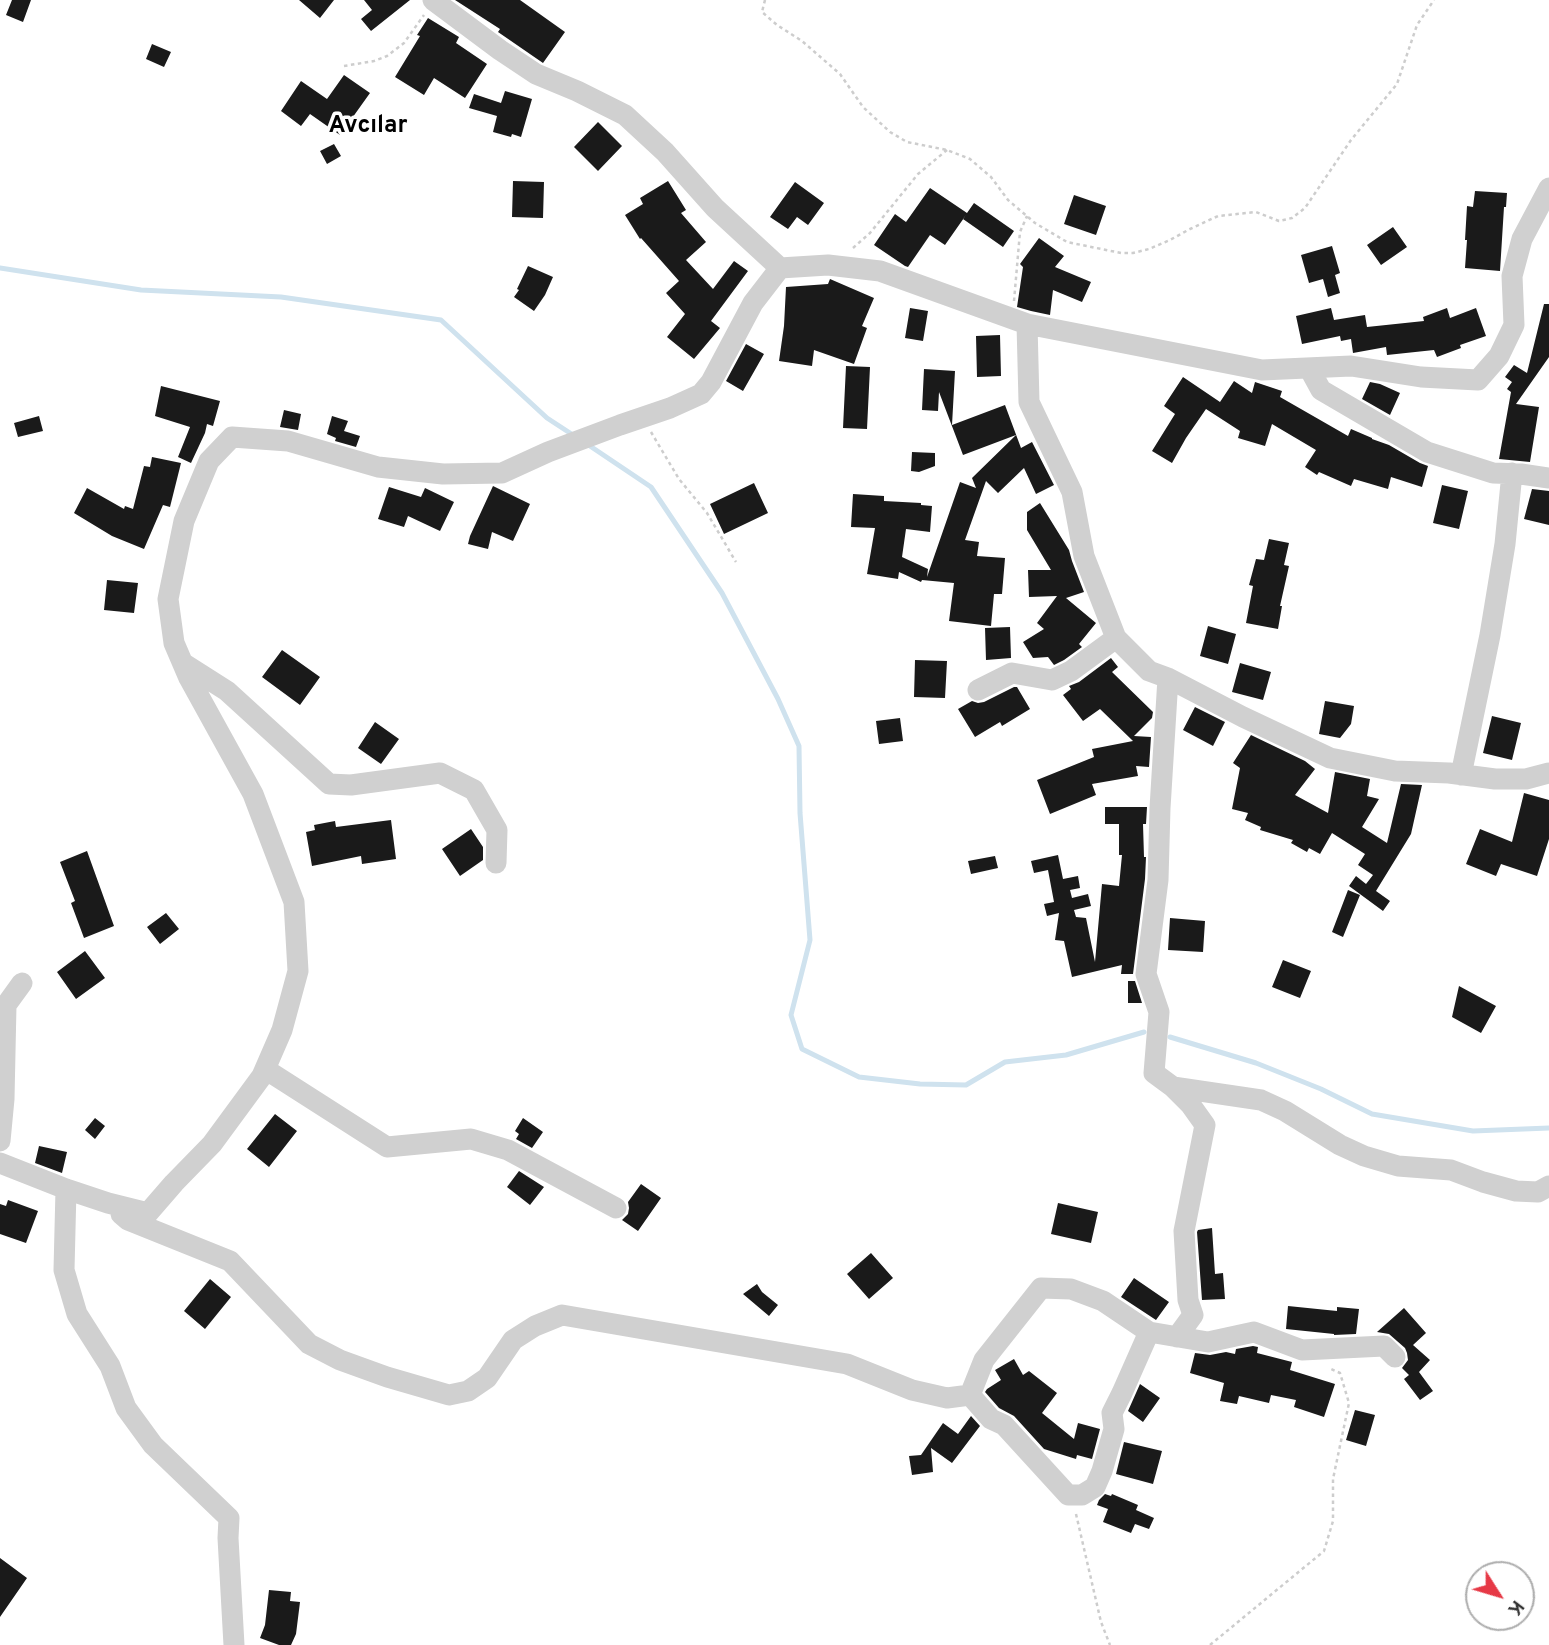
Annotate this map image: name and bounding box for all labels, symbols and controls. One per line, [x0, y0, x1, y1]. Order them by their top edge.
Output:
district label: Avcılar [328, 113, 408, 141]
north arrow [1465, 1561, 1535, 1631]
text: K [1502, 1595, 1529, 1620]

